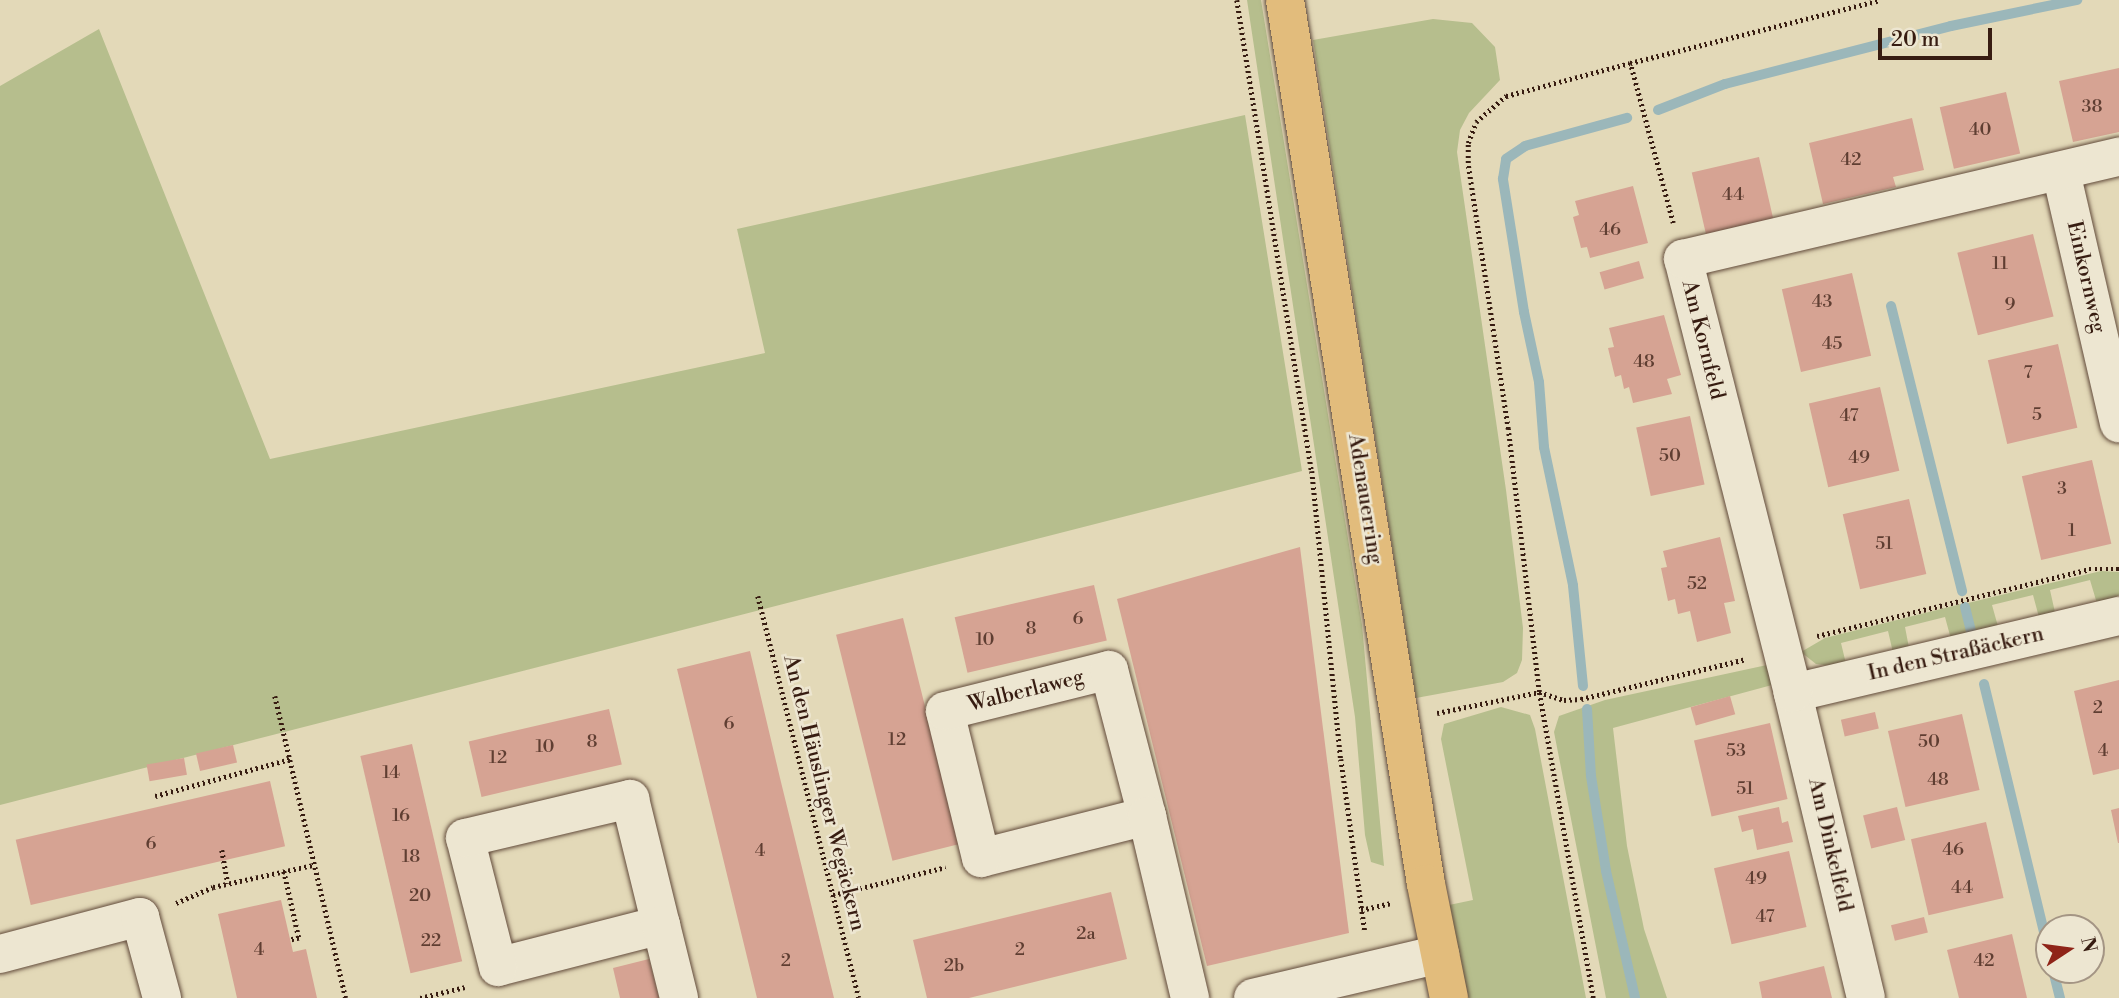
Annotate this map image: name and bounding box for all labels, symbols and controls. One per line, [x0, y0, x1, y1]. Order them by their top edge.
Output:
scale bar [1881, 14, 1995, 58]
text: 20 m [1891, 27, 1940, 53]
house number: 38 [2082, 96, 2102, 118]
house number: 40 [1969, 119, 1991, 141]
house number: 42 [1841, 149, 1861, 171]
house number: 44 [1722, 184, 1744, 206]
house number: 46 [1599, 219, 1621, 241]
street label: Einkornweg [2061, 219, 2111, 335]
house number: 11 [1992, 253, 2008, 275]
street label: Am Kornfeld [1676, 278, 1730, 402]
house number: 43 [1812, 291, 1832, 313]
house number: 9 [2005, 294, 2015, 316]
house number: 45 [1822, 333, 1842, 355]
house number: 48 [1633, 351, 1655, 373]
house number: 7 [2023, 362, 2033, 384]
house number: 5 [2032, 404, 2042, 426]
house number: 47 [1839, 405, 1859, 427]
street label: Adenauerring [1342, 432, 1388, 566]
house number: 50 [1659, 445, 1681, 467]
house number: 49 [1848, 447, 1870, 469]
house number: 3 [2057, 478, 2067, 500]
house number: 1 [2068, 520, 2076, 542]
house number: 51 [1875, 533, 1893, 555]
house number: 52 [1687, 573, 1707, 595]
house number: 6 [1073, 608, 1083, 630]
house number: 8 [1025, 618, 1037, 640]
street label: In den Straßäckern [1866, 622, 2046, 686]
house number: 10 [975, 629, 995, 651]
street label: An den Häuslinger Wegäckern [778, 653, 870, 933]
street label: Walberlaweg [966, 664, 1086, 718]
house number: 2 [2093, 697, 2103, 719]
house number: 6 [724, 713, 734, 735]
house number: 12 [888, 729, 906, 751]
house number: 8 [586, 731, 598, 753]
house number: 50 [1918, 731, 1940, 753]
house number: 10 [535, 736, 555, 758]
house number: 53 [1726, 740, 1746, 762]
house number: 4 [2098, 740, 2108, 762]
house number: 12 [489, 747, 507, 769]
house number: 14 [382, 762, 400, 784]
house number: 48 [1927, 769, 1949, 791]
street label: Am Dinkelfeld [1802, 776, 1858, 914]
house number: 51 [1736, 778, 1754, 800]
house number: 16 [392, 805, 410, 827]
house number: 6 [146, 833, 156, 855]
house number: 46 [1942, 839, 1964, 861]
house number: 4 [755, 840, 765, 862]
house number: 18 [402, 846, 420, 868]
house number: 49 [1745, 868, 1767, 890]
house number: 44 [1951, 877, 1973, 899]
house number: 20 [409, 885, 431, 907]
house number: 47 [1755, 906, 1775, 928]
north arrow [2035, 914, 2105, 984]
house number: 2a [1076, 923, 1096, 945]
house number: 22 [421, 930, 441, 952]
text: N [2075, 935, 2102, 955]
house number: 4 [254, 939, 264, 961]
house number: 2 [1015, 939, 1025, 961]
house number: 2 [781, 950, 791, 972]
house number: 42 [1974, 950, 1994, 972]
house number: 2b [944, 955, 964, 977]

